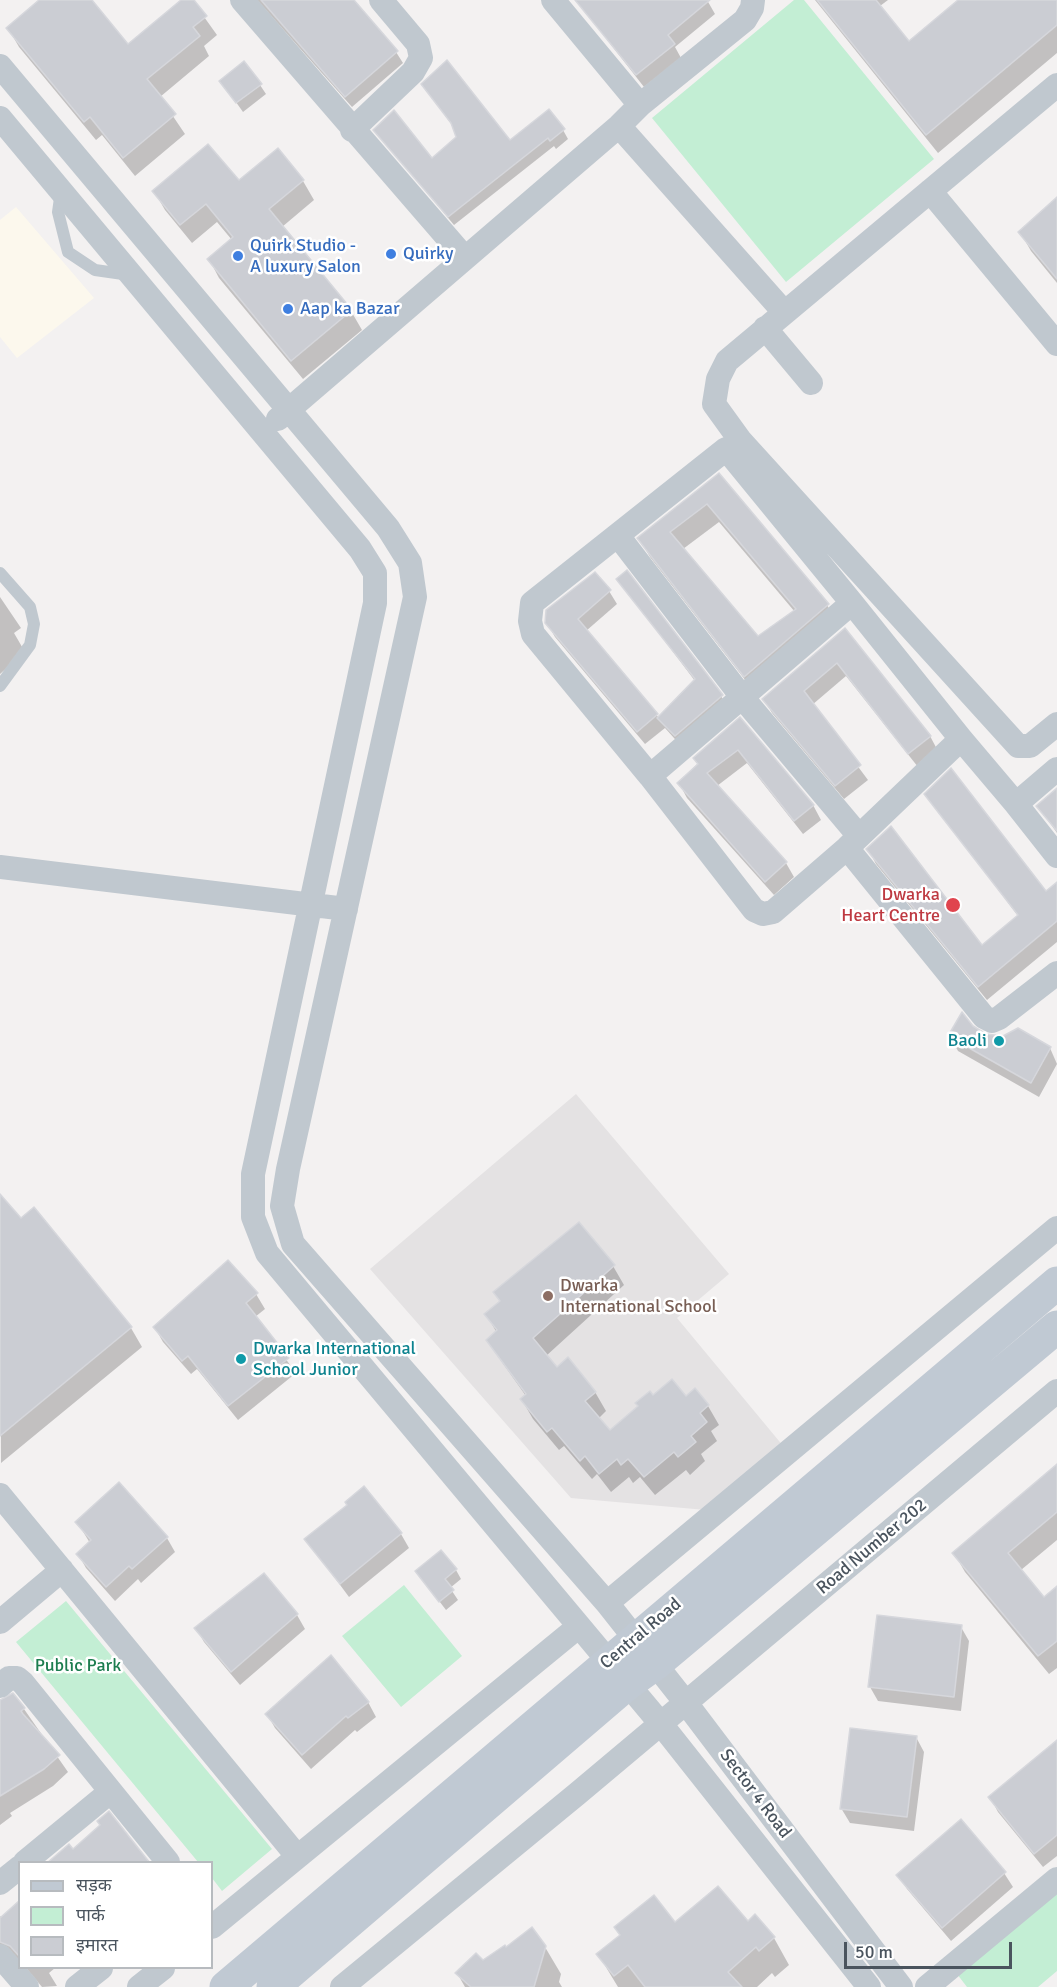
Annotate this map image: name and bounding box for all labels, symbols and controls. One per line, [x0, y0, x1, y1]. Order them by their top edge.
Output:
place label: Quirk Studio - A luxury Salon [250, 235, 361, 278]
place label: Quirky [403, 243, 453, 265]
marker: Quirky [384, 247, 398, 261]
marker: Quirk Studio - A luxury Salon [231, 249, 245, 263]
place label: Aap ka Bazar [300, 298, 400, 320]
marker: Aap ka Bazar [281, 302, 295, 316]
place label: Dwarka Heart Centre [841, 884, 940, 926]
marker: Dwarka Heart Centre [944, 896, 962, 914]
place label: Baoli [948, 1030, 987, 1052]
marker: Baoli [992, 1034, 1006, 1048]
place label: Dwarka International School [560, 1275, 717, 1318]
marker: Dwarka International School [541, 1289, 555, 1303]
place label: Dwarka International School Junior [253, 1338, 416, 1380]
marker: Dwarka International School Junior [234, 1352, 248, 1366]
street label: Road Number 202 [813, 1495, 931, 1599]
street label: Central Road [596, 1594, 686, 1674]
park label: Public Park [35, 1655, 121, 1677]
street label: Sector 4 Road [715, 1745, 795, 1843]
legend [18, 1861, 213, 1969]
text: सड़क [76, 1874, 112, 1896]
text: पार्क [76, 1904, 105, 1926]
scale bar [847, 1930, 1015, 1968]
text: इमारत [76, 1934, 118, 1956]
text: 50 m [855, 1941, 893, 1963]

